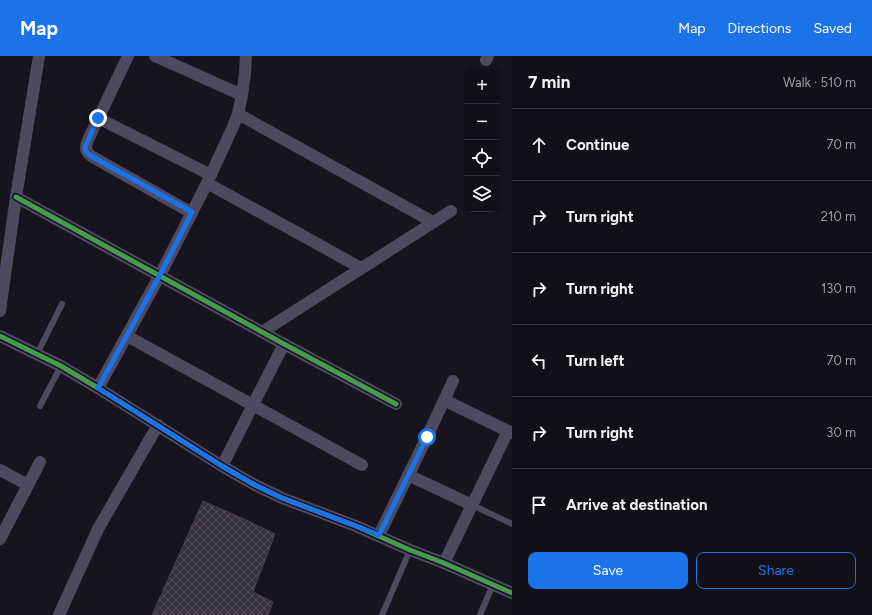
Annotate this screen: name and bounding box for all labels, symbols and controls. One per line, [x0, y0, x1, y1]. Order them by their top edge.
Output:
text: Map [20, 17, 58, 40]
text: Map [678, 20, 706, 37]
text: Directions [728, 20, 791, 37]
text: Saved [813, 20, 852, 37]
map controls [464, 68, 500, 212]
button: + [464, 68, 500, 104]
text: 7 min [528, 72, 570, 92]
text: Walk · 510 m [783, 75, 856, 90]
button: − [464, 104, 500, 140]
route end [89, 109, 107, 127]
icon: ahead [528, 134, 550, 156]
text: Continue [566, 136, 629, 154]
text: 70 m [826, 137, 856, 152]
button: locate [464, 140, 500, 176]
button: layers [464, 176, 500, 212]
icon: right [528, 206, 550, 228]
text: Turn right [566, 208, 634, 226]
text: 210 m [821, 209, 856, 224]
icon: right [528, 278, 550, 300]
text: Turn right [566, 280, 634, 298]
text: 130 m [821, 281, 856, 296]
icon: left [528, 350, 550, 372]
text: Turn left [566, 352, 624, 370]
text: 70 m [826, 353, 856, 368]
icon: right [528, 422, 550, 444]
text: Turn right [566, 424, 634, 442]
text: 30 m [826, 425, 856, 440]
route start [418, 428, 436, 446]
icon: arrive [528, 494, 550, 516]
text: Arrive at destination [566, 496, 707, 514]
button: Save [528, 552, 688, 589]
button: Share [696, 552, 856, 589]

